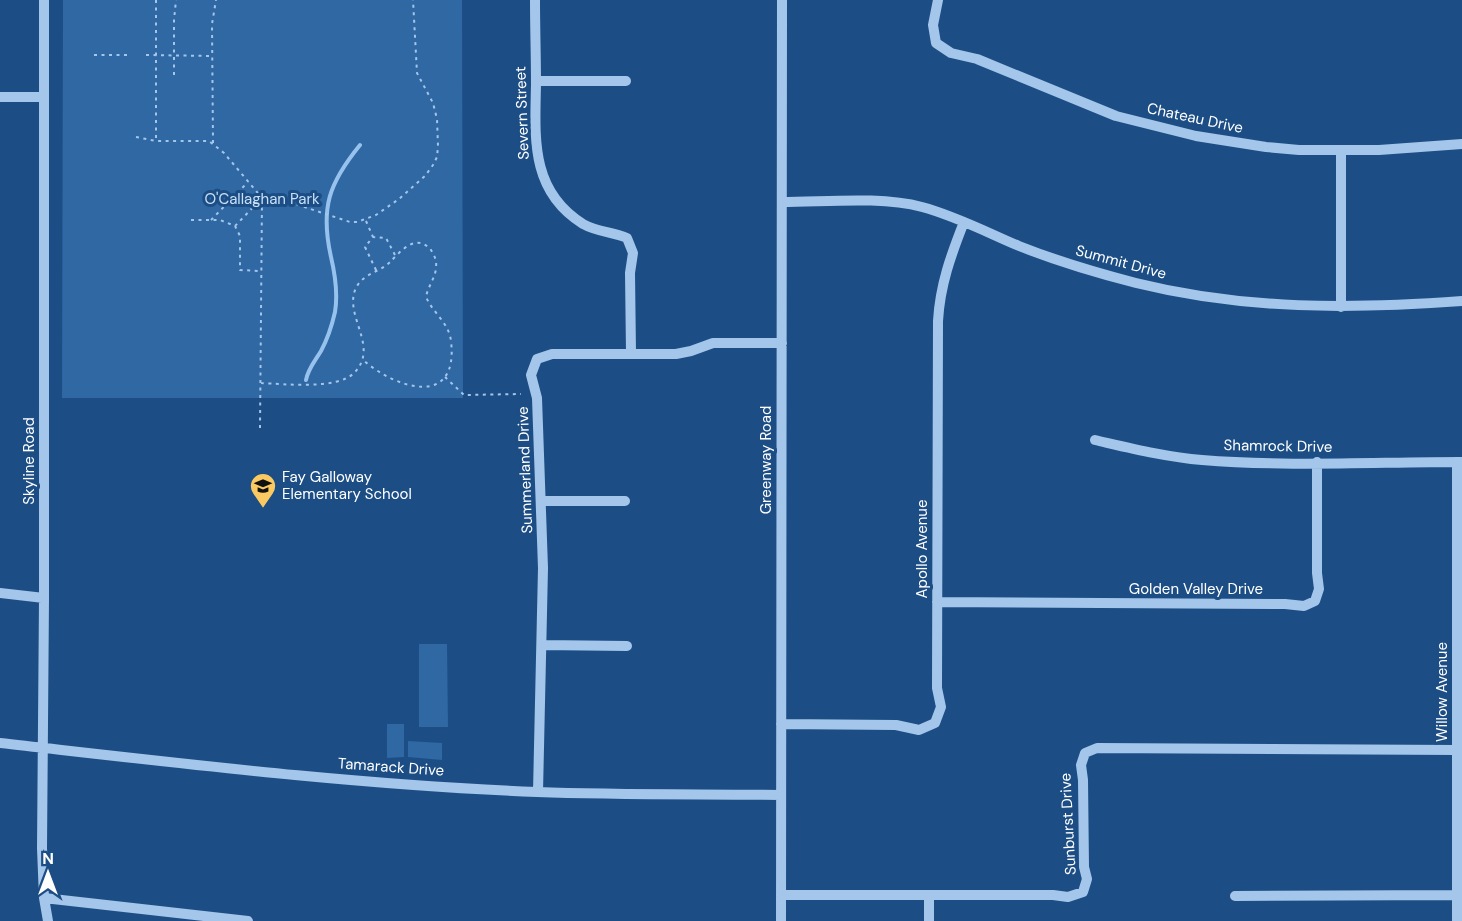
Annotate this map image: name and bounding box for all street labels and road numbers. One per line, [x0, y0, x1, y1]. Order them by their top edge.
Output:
street label: Severn Street [510, 66, 534, 160]
street label: Chateau Drive [1145, 98, 1245, 138]
street label: Summit Drive [1073, 240, 1169, 284]
street label: Summerland Drive [513, 406, 537, 534]
street label: Greenway Road [756, 406, 776, 514]
street label: Skyline Road [19, 417, 39, 505]
street label: Shamrock Drive [1223, 435, 1333, 457]
street label: Apollo Avenue [912, 500, 932, 598]
street label: Golden Valley Drive [1129, 579, 1263, 599]
street label: Willow Avenue [1432, 642, 1452, 742]
street label: Tamarack Drive [337, 753, 445, 781]
street label: Sunburst Drive [1055, 773, 1081, 875]

